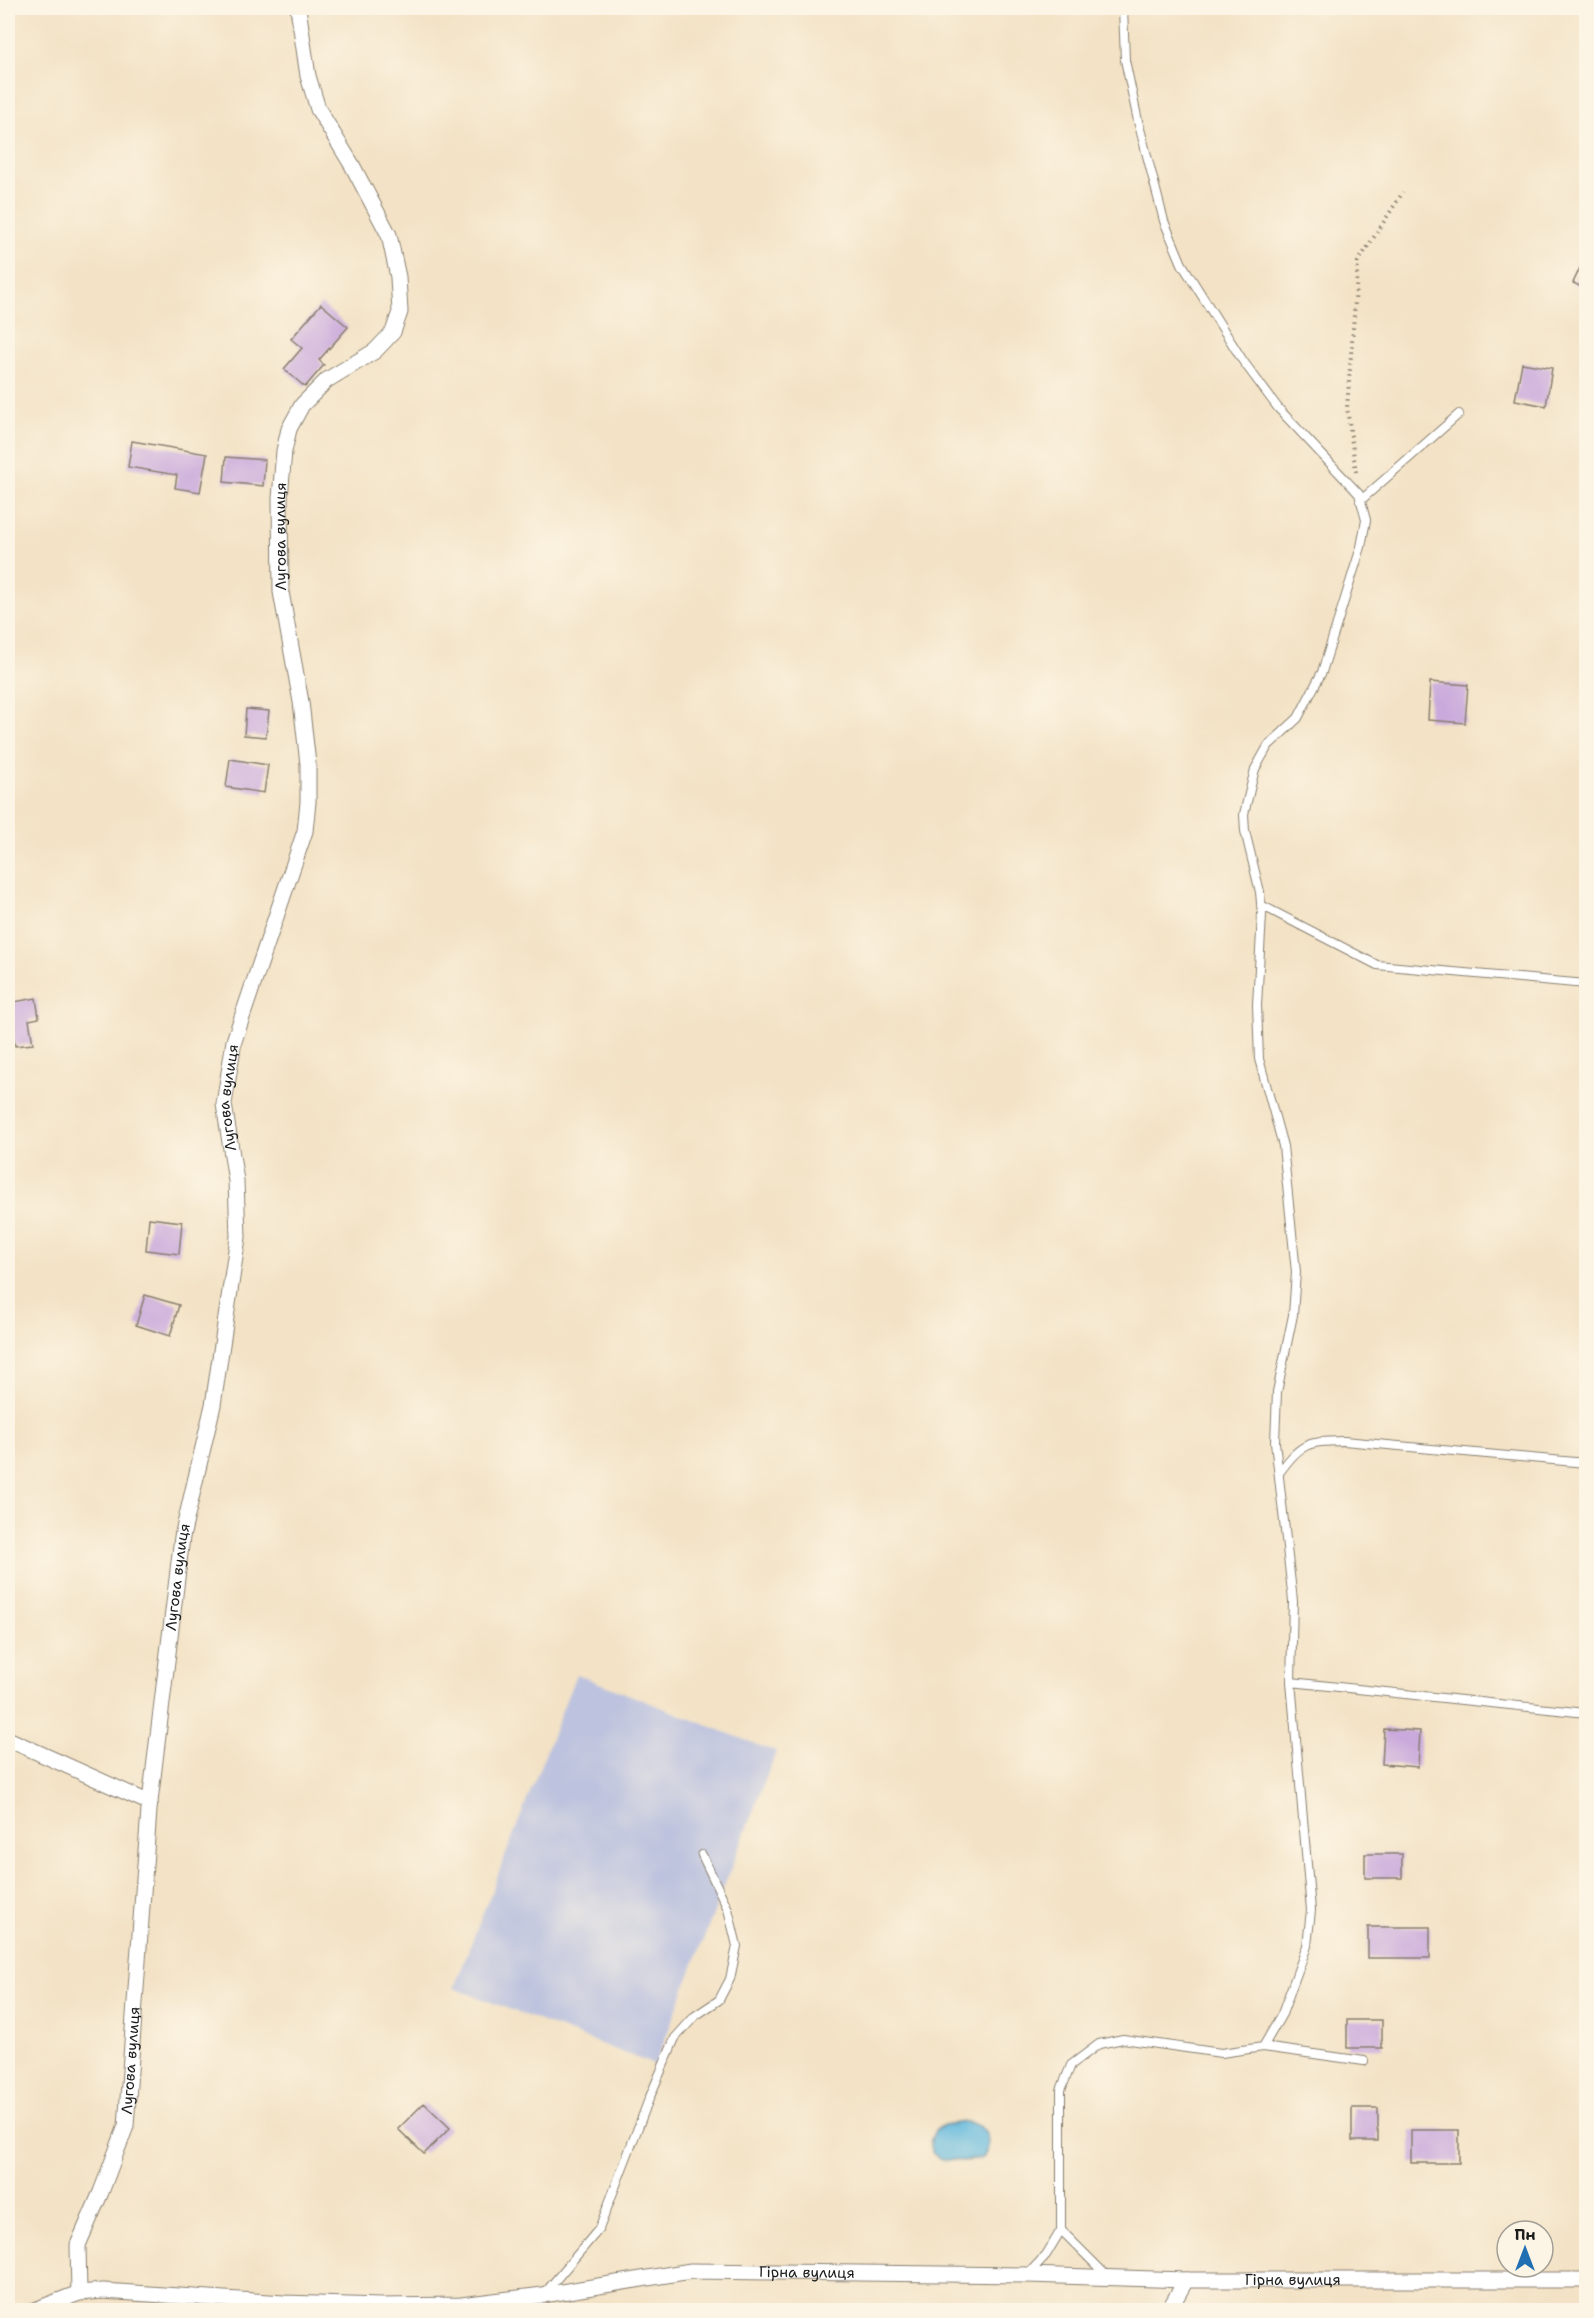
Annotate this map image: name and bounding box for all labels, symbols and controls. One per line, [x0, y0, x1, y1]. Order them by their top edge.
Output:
street label: Лугова вулиця [270, 482, 291, 591]
street label: Лугова вулиця [214, 1043, 243, 1153]
street label: Лугова вулиця [161, 1521, 195, 1632]
street label: Лугова вулиця [117, 2006, 145, 2115]
north arrow [1495, 2219, 1555, 2279]
text: Пн [1514, 2224, 1536, 2245]
street label: Гірна вулиця [759, 2262, 855, 2283]
street label: Гірна вулиця [1245, 2270, 1341, 2290]

